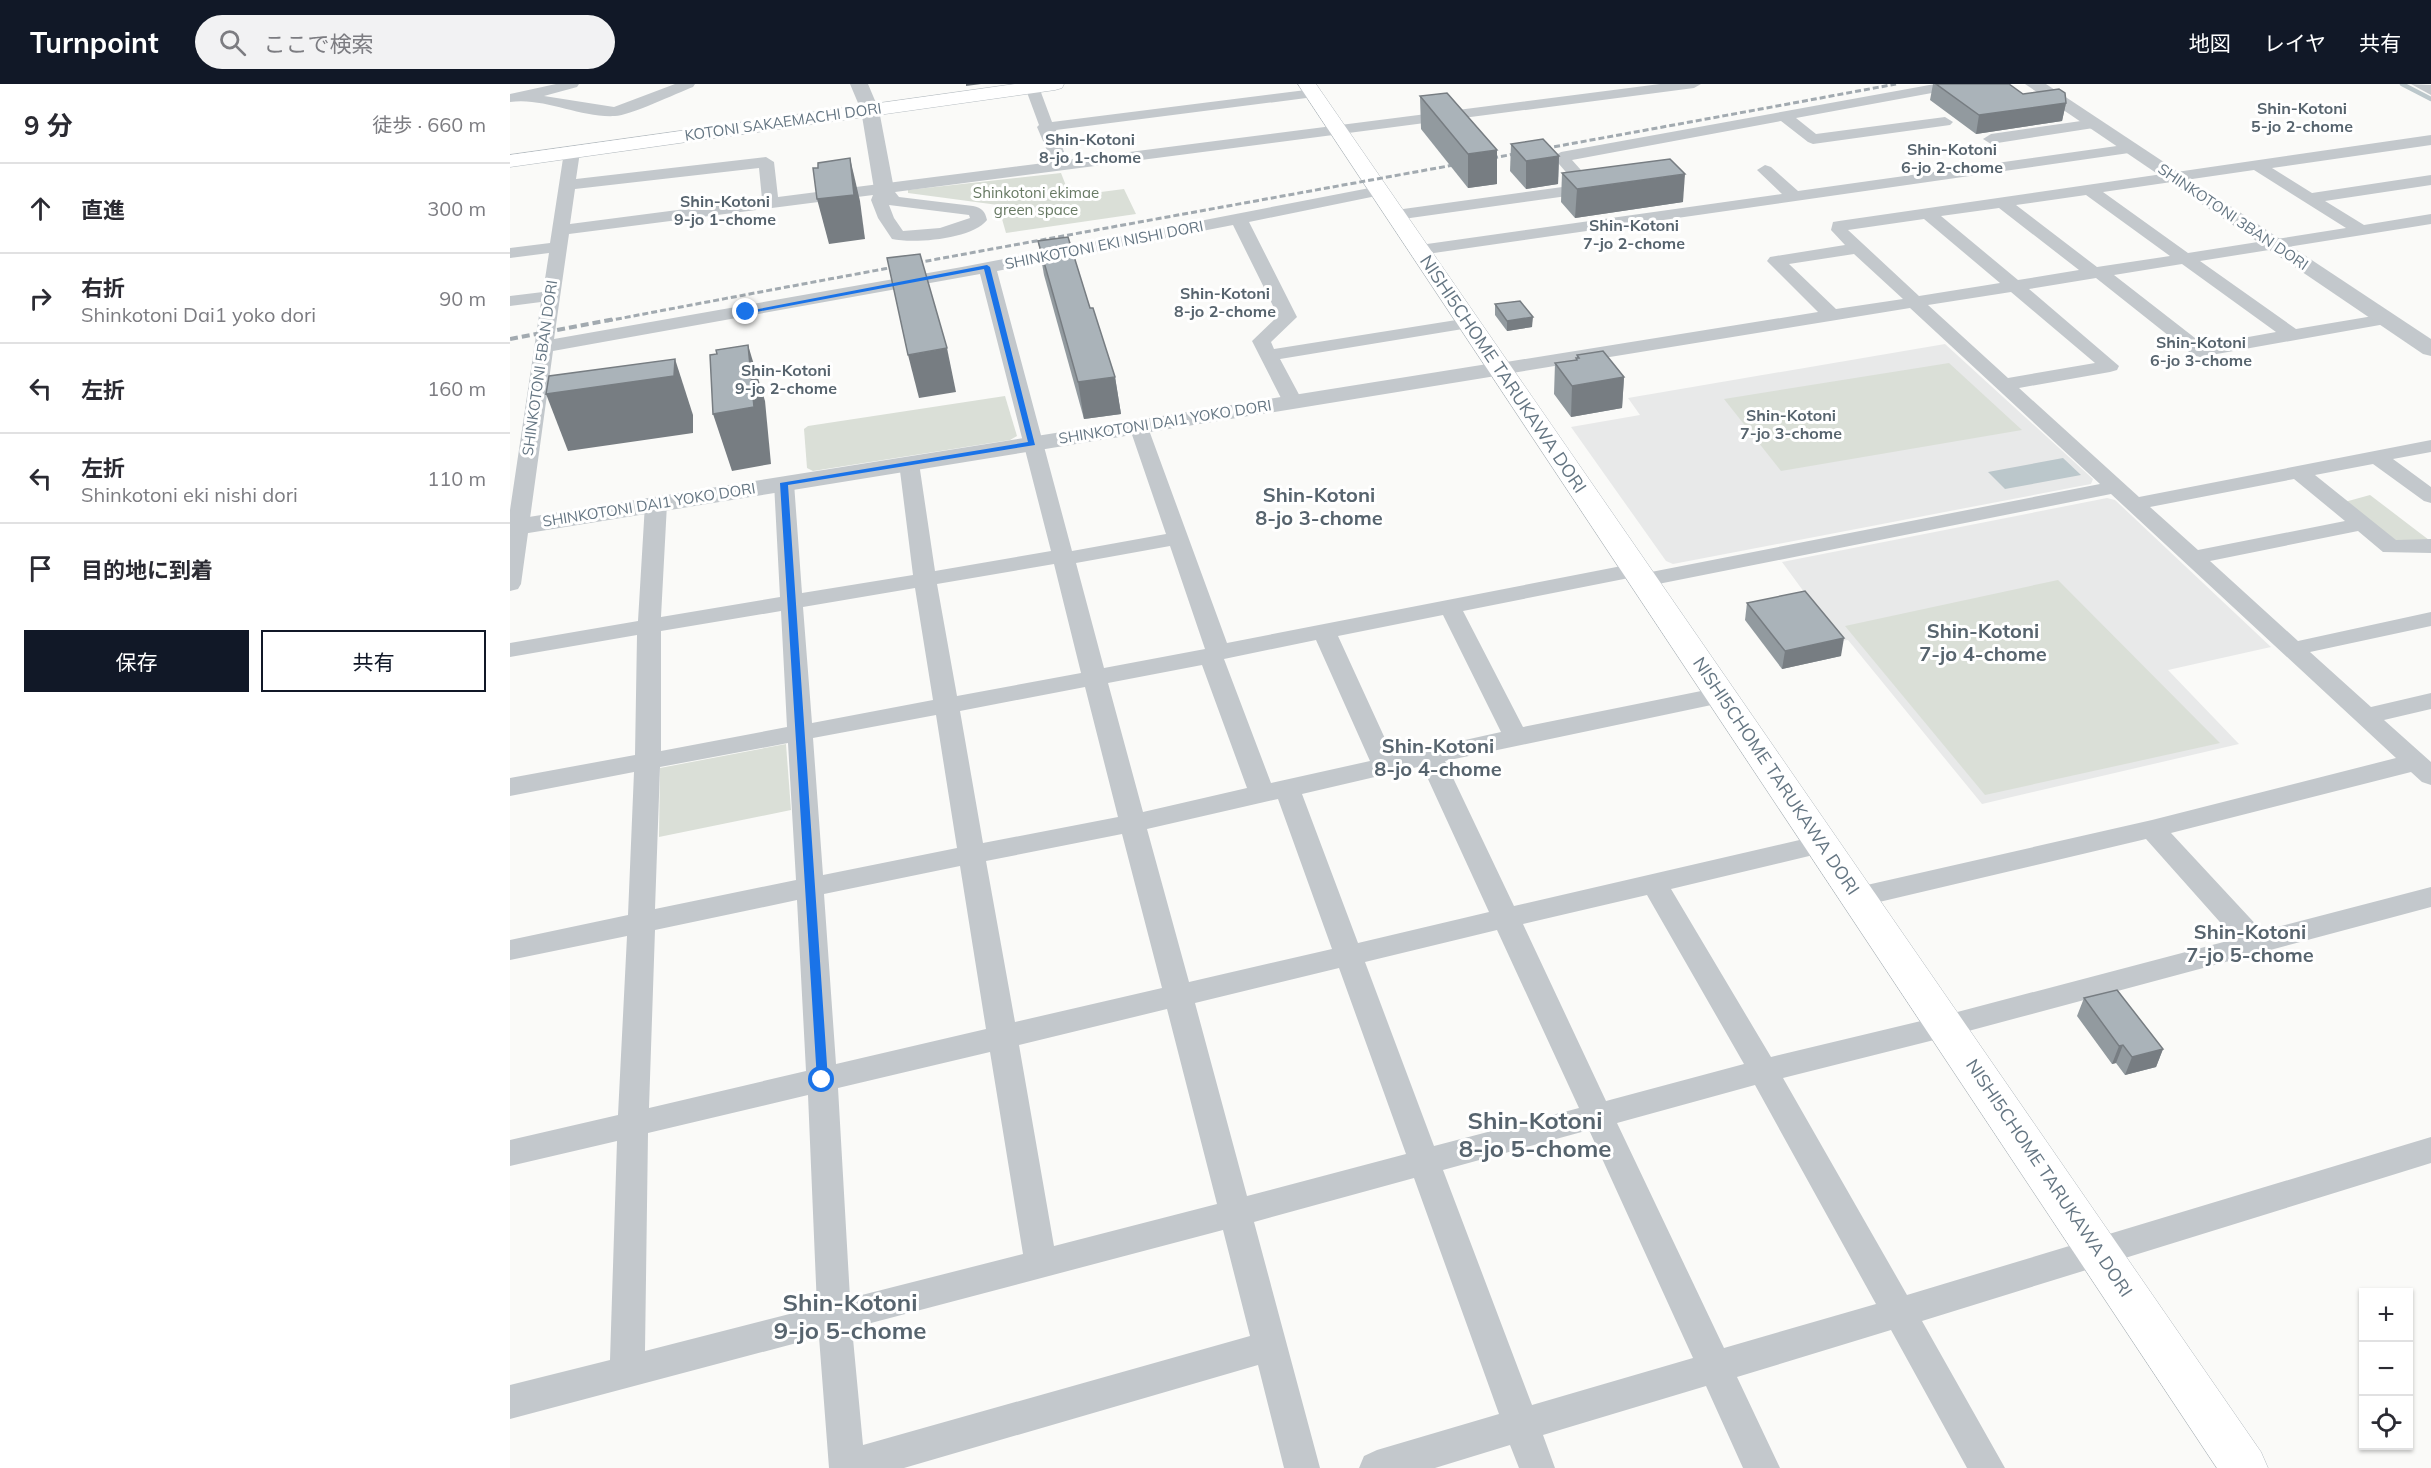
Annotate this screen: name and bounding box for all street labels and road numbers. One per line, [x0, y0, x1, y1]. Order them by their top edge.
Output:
street label: KOTONI SAKAEMACHI DORI [683, 98, 883, 145]
street label: SHINKOTONI 3BAN DORI [2155, 159, 2312, 274]
street label: SHINKOTONI EKI NISHI DORI [1003, 216, 1205, 273]
street label: NISHI5CHOME TARUKAWA DORI [1415, 250, 1592, 497]
street label: SHINKOTONI 5BAN DORI [518, 279, 561, 457]
street label: SHINKOTONI DAI1 YOKO DORI [1057, 395, 1273, 448]
street label: SHINKOTONI DAI1 YOKO DORI [541, 478, 757, 531]
street label: NISHI5CHOME TARUKAWA DORI [1688, 652, 1865, 899]
street label: NISHI5CHOME TARUKAWA DORI [1961, 1054, 2138, 1301]

